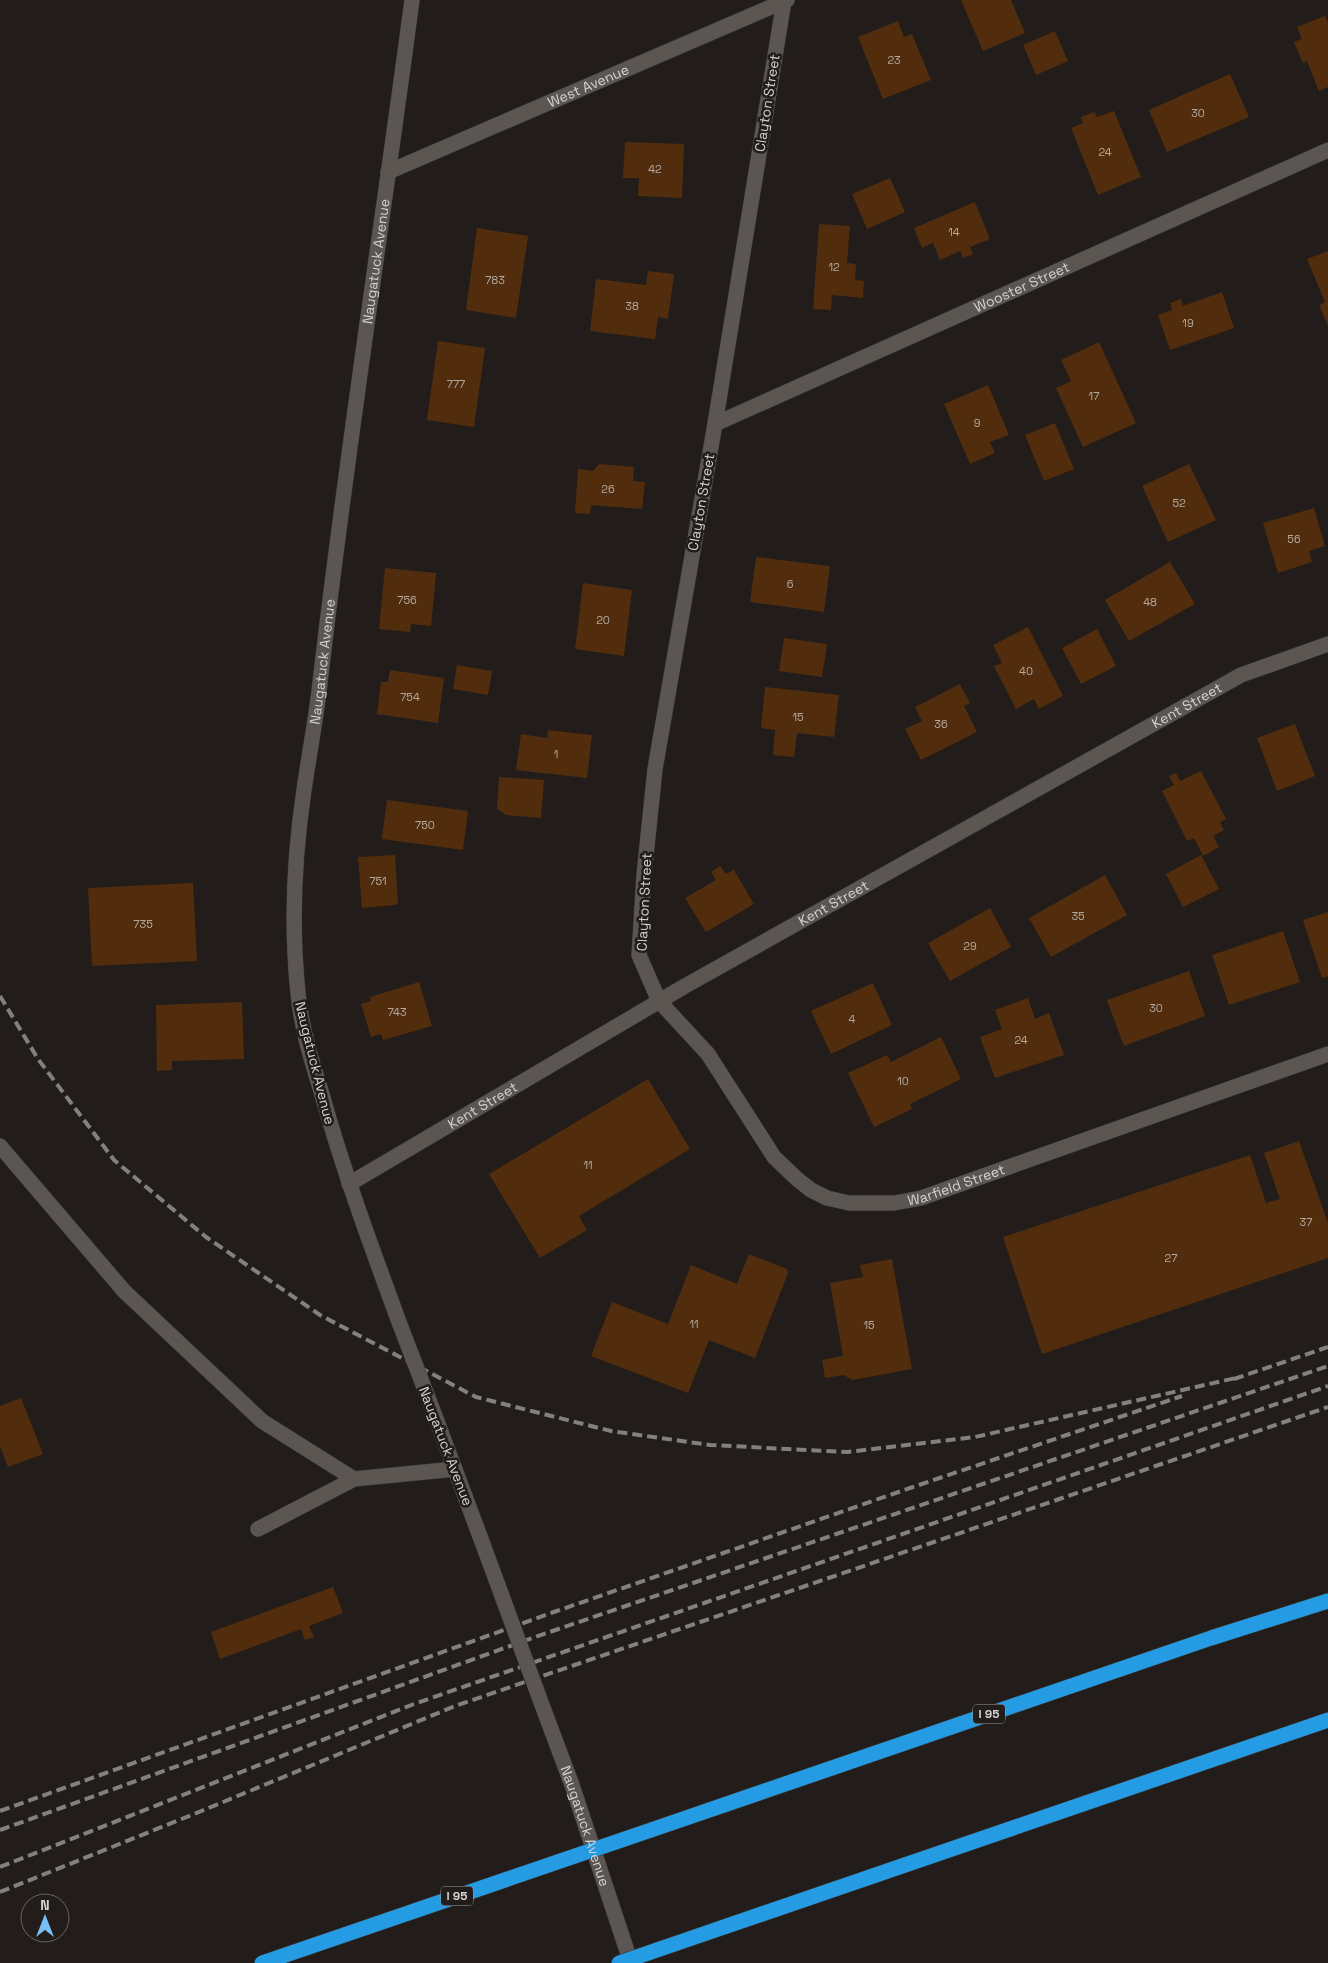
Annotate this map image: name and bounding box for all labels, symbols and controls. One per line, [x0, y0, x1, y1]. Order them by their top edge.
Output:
street label: Clayton Street [750, 53, 784, 153]
house number: 23 [887, 53, 901, 67]
street label: West Avenue [545, 60, 632, 111]
house number: 30 [1191, 106, 1205, 120]
house number: 24 [1098, 145, 1112, 159]
house number: 42 [648, 162, 662, 176]
street label: Naugatuck Avenue [358, 197, 394, 325]
house number: 14 [948, 225, 960, 239]
street label: Wooster Street [971, 258, 1072, 316]
house number: 12 [828, 260, 840, 274]
house number: 783 [485, 273, 505, 287]
house number: 38 [625, 299, 639, 313]
house number: 19 [1182, 316, 1194, 330]
house number: 777 [447, 377, 465, 391]
house number: 17 [1089, 389, 1099, 403]
house number: 9 [974, 416, 981, 430]
street label: Clayton Street [684, 452, 718, 552]
house number: 26 [601, 482, 615, 496]
house number: 52 [1172, 496, 1186, 510]
house number: 56 [1287, 532, 1301, 546]
house number: 6 [787, 577, 794, 591]
house number: 756 [397, 593, 417, 607]
house number: 48 [1143, 595, 1157, 609]
street label: Naugatuck Avenue [305, 598, 339, 726]
house number: 20 [596, 613, 610, 627]
house number: 40 [1019, 664, 1033, 678]
street label: Kent Street [1148, 678, 1225, 732]
house number: 754 [400, 690, 420, 704]
house number: 15 [792, 710, 804, 724]
house number: 36 [934, 717, 948, 731]
house number: 1 [554, 747, 558, 761]
house number: 750 [415, 818, 435, 832]
street label: Clayton Street [632, 852, 656, 952]
house number: 751 [369, 874, 387, 888]
street label: Kent Street [795, 876, 872, 930]
house number: 35 [1071, 909, 1085, 923]
house number: 735 [133, 917, 153, 931]
house number: 29 [963, 939, 977, 953]
street label: Naugatuck Avenue [291, 1000, 339, 1126]
house number: 30 [1149, 1001, 1163, 1015]
house number: 743 [387, 1005, 407, 1019]
house number: 4 [849, 1012, 856, 1026]
house number: 24 [1014, 1033, 1028, 1047]
house number: 10 [897, 1074, 909, 1088]
street label: Kent Street [444, 1078, 521, 1133]
house number: 11 [583, 1158, 593, 1172]
street label: Warfield Street [906, 1160, 1007, 1209]
house number: 37 [1300, 1215, 1312, 1229]
house number: 27 [1165, 1251, 1177, 1265]
house number: 11 [689, 1317, 699, 1331]
house number: 15 [863, 1318, 875, 1332]
street label: Naugatuck Avenue [415, 1384, 477, 1508]
road number: I 95 [973, 1705, 1005, 1724]
street label: Naugatuck Avenue [557, 1763, 614, 1889]
road number: I 95 [441, 1886, 473, 1905]
north arrow [20, 1893, 70, 1943]
text: N [40, 1896, 50, 1914]

